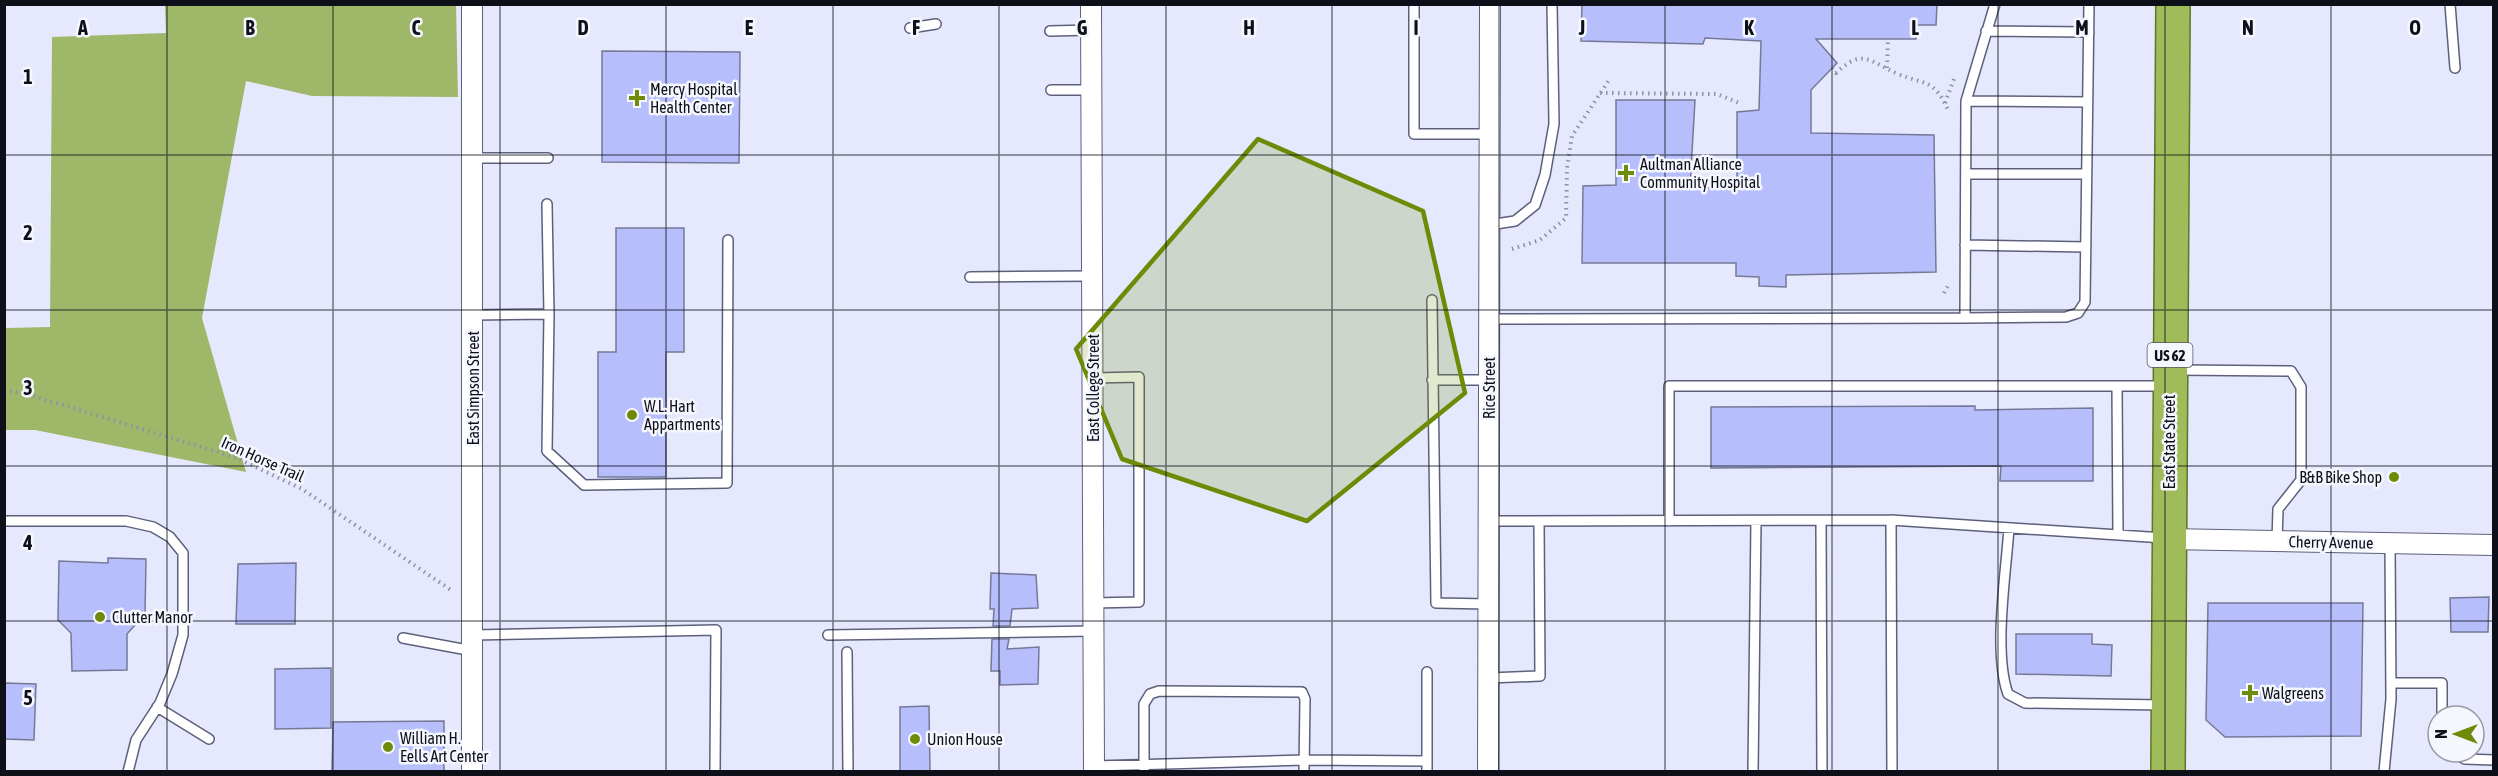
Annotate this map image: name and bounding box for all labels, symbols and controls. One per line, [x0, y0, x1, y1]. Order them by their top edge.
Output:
text: A [77, 16, 88, 39]
text: B [245, 16, 255, 39]
text: C [412, 16, 421, 39]
text: D [577, 16, 589, 39]
text: E [745, 16, 754, 39]
text: F [912, 16, 920, 39]
text: G [1077, 16, 1088, 39]
text: H [1243, 16, 1255, 39]
text: I [1413, 16, 1419, 39]
text: J [1578, 16, 1585, 39]
text: K [1744, 16, 1754, 39]
text: L [1911, 16, 1919, 39]
text: M [2075, 16, 2089, 39]
text: N [2242, 16, 2254, 39]
text: O [2409, 16, 2421, 39]
text: 1 [23, 65, 33, 88]
place label: Mercy Hospital Health Center [650, 80, 738, 116]
marker: Mercy Hospital Health Center [628, 89, 646, 107]
place label: Aultman Alliance Community Hospital [1640, 155, 1761, 192]
marker: Aultman Alliance Community Hospital [1617, 164, 1635, 182]
text: 2 [23, 221, 33, 244]
street label: East Simpson Street [464, 330, 483, 445]
street label: East College Street [1084, 334, 1103, 442]
road number: US 62 [2148, 343, 2192, 367]
street label: Rice Street [1480, 357, 1498, 419]
text: 3 [23, 376, 33, 399]
street label: East State Street [2160, 394, 2178, 489]
place label: W.L. Hart Appartments [644, 397, 721, 434]
marker: W.L. Hart Appartments [625, 408, 639, 422]
street label: Iron Horse Trail [219, 433, 308, 486]
place label: B&B Bike Shop [2299, 468, 2382, 487]
marker: B&B Bike Shop [2387, 470, 2401, 484]
text: 4 [22, 531, 33, 554]
street label: Cherry Avenue [2288, 532, 2374, 553]
place label: Clutter Manor [112, 608, 193, 626]
marker: Clutter Manor [93, 610, 107, 624]
place label: Walgreens [2262, 684, 2324, 703]
text: 5 [23, 686, 33, 709]
marker: Walgreens [2243, 686, 2257, 700]
north arrow [2426, 704, 2486, 764]
place label: William H. Eells Art Center [400, 729, 489, 765]
text: N [2432, 729, 2450, 739]
place label: Union House [927, 730, 1003, 748]
marker: Union House [908, 732, 922, 746]
marker: William H. Eells Art Center [381, 740, 395, 754]

